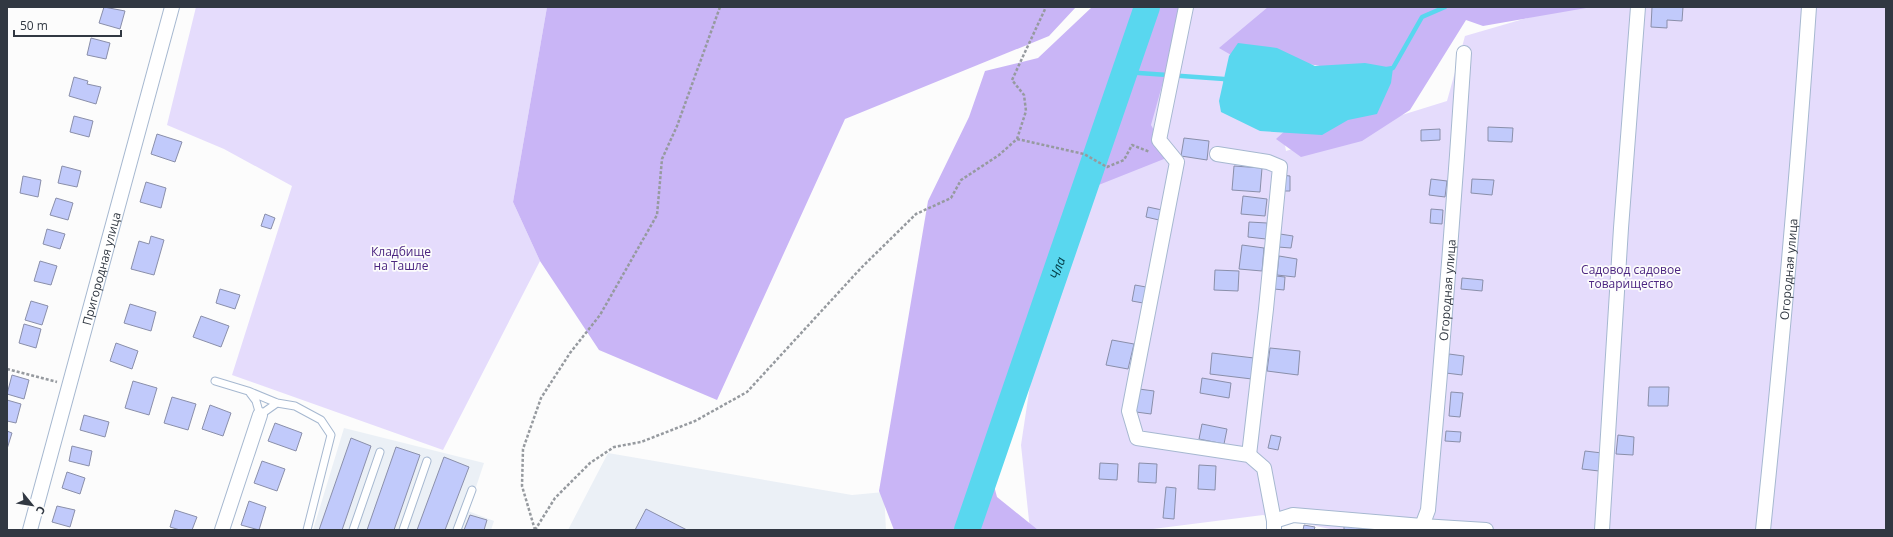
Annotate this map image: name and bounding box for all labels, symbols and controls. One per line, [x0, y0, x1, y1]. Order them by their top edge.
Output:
scale bar [14, 12, 121, 38]
text: 50 m [20, 17, 48, 34]
street label: Пригородная улица [78, 210, 124, 327]
street label: Огородная улица [1775, 218, 1801, 321]
street label: Огородная улица [1434, 238, 1459, 341]
park label: Кладбище на Ташле [371, 243, 431, 274]
water label: Чла [1045, 254, 1070, 282]
park label: Садовод садовое товарищество [1581, 261, 1681, 292]
north arrow [12, 485, 52, 525]
text: С [33, 503, 49, 517]

